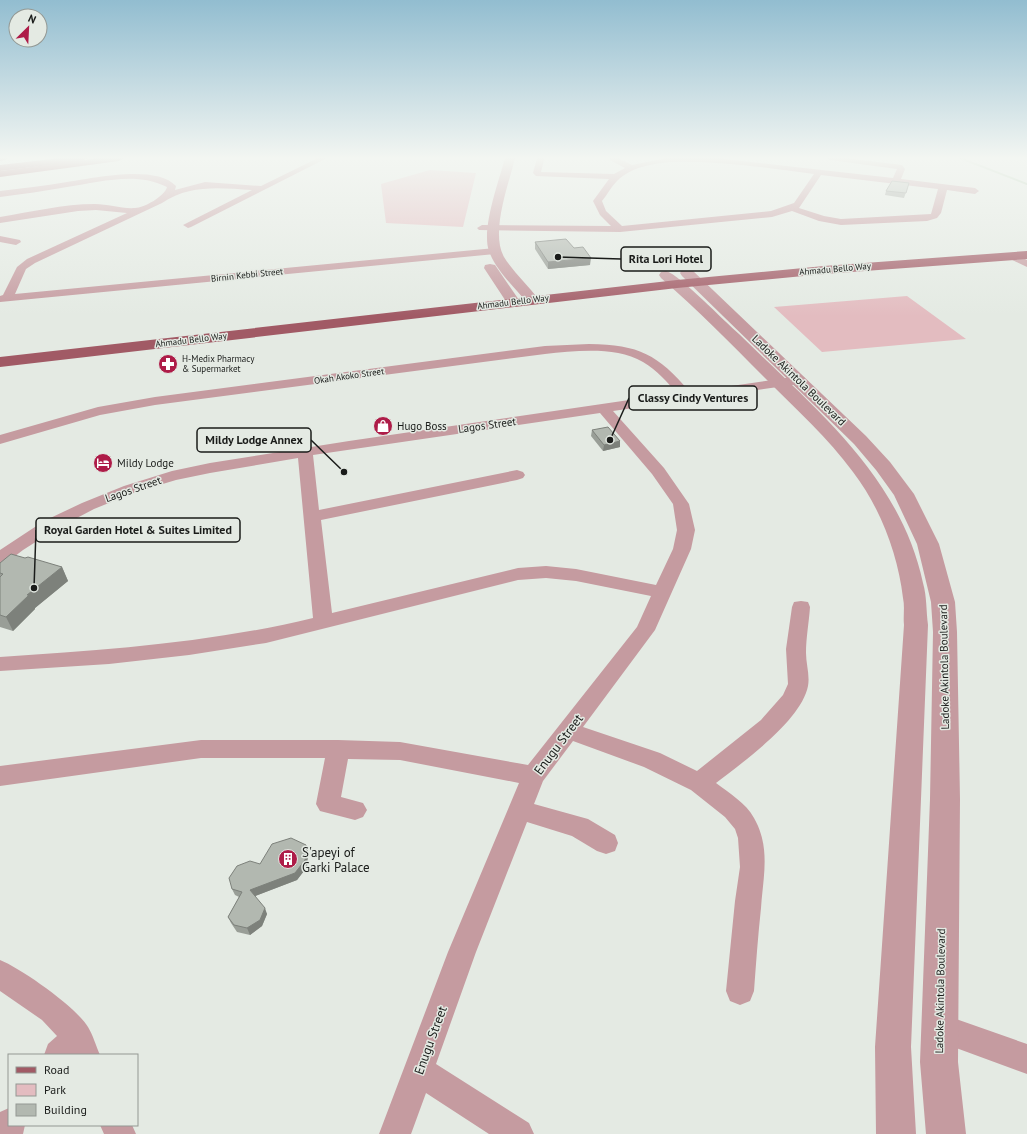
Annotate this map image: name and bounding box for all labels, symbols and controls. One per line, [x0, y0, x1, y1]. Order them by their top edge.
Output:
north arrow [8, 8, 48, 48]
text: N [26, 11, 38, 27]
callout: Rita Lori Hotel [621, 247, 711, 271]
text: Rita Lori Hotel [629, 251, 704, 266]
street label: Ahmadu Bello Way [799, 260, 872, 277]
street label: Birnin Kebbi Street [210, 265, 284, 284]
street label: Ahmadu Bello Way [477, 292, 550, 311]
street label: Ahmadu Bello Way [155, 330, 228, 349]
street label: Ladoke Akintola Boulevard [749, 332, 849, 429]
pharmacy icon: H-Medix Pharmacy & Supermarket [157, 353, 179, 375]
place label: H-Medix Pharmacy & Supermarket [182, 353, 255, 374]
street label: Okah Akoko Street [313, 365, 385, 386]
callout: Classy Cindy Ventures [629, 386, 757, 410]
text: Classy Cindy Ventures [638, 390, 748, 405]
street label: Lagos Street [457, 414, 517, 436]
shop icon: Hugo Boss [372, 415, 394, 437]
place label: Hugo Boss [397, 419, 447, 433]
callout: Mildy Lodge Annex [197, 428, 311, 452]
text: Mildy Lodge Annex [205, 432, 303, 447]
hotel icon: Mildy Lodge [92, 452, 114, 474]
place label: Mildy Lodge [117, 456, 174, 470]
street label: Lagos Street [103, 473, 163, 505]
callout: Royal Garden Hotel & Suites Limited [36, 518, 240, 542]
text: Royal Garden Hotel & Suites Limited [44, 522, 232, 537]
street label: Ladoke Akintola Boulevard [936, 604, 952, 730]
street label: Enugu Street [530, 710, 587, 778]
place label: S'apeyi of Garki Palace [302, 844, 370, 876]
building icon: S'apeyi of Garki Palace [277, 848, 299, 870]
street label: Ladoke Akintola Boulevard [932, 928, 948, 1054]
street label: Enugu Street [410, 1003, 451, 1077]
legend [8, 1054, 138, 1126]
text: Road [44, 1062, 69, 1077]
text: Park [44, 1082, 66, 1097]
text: Building [44, 1102, 87, 1117]

